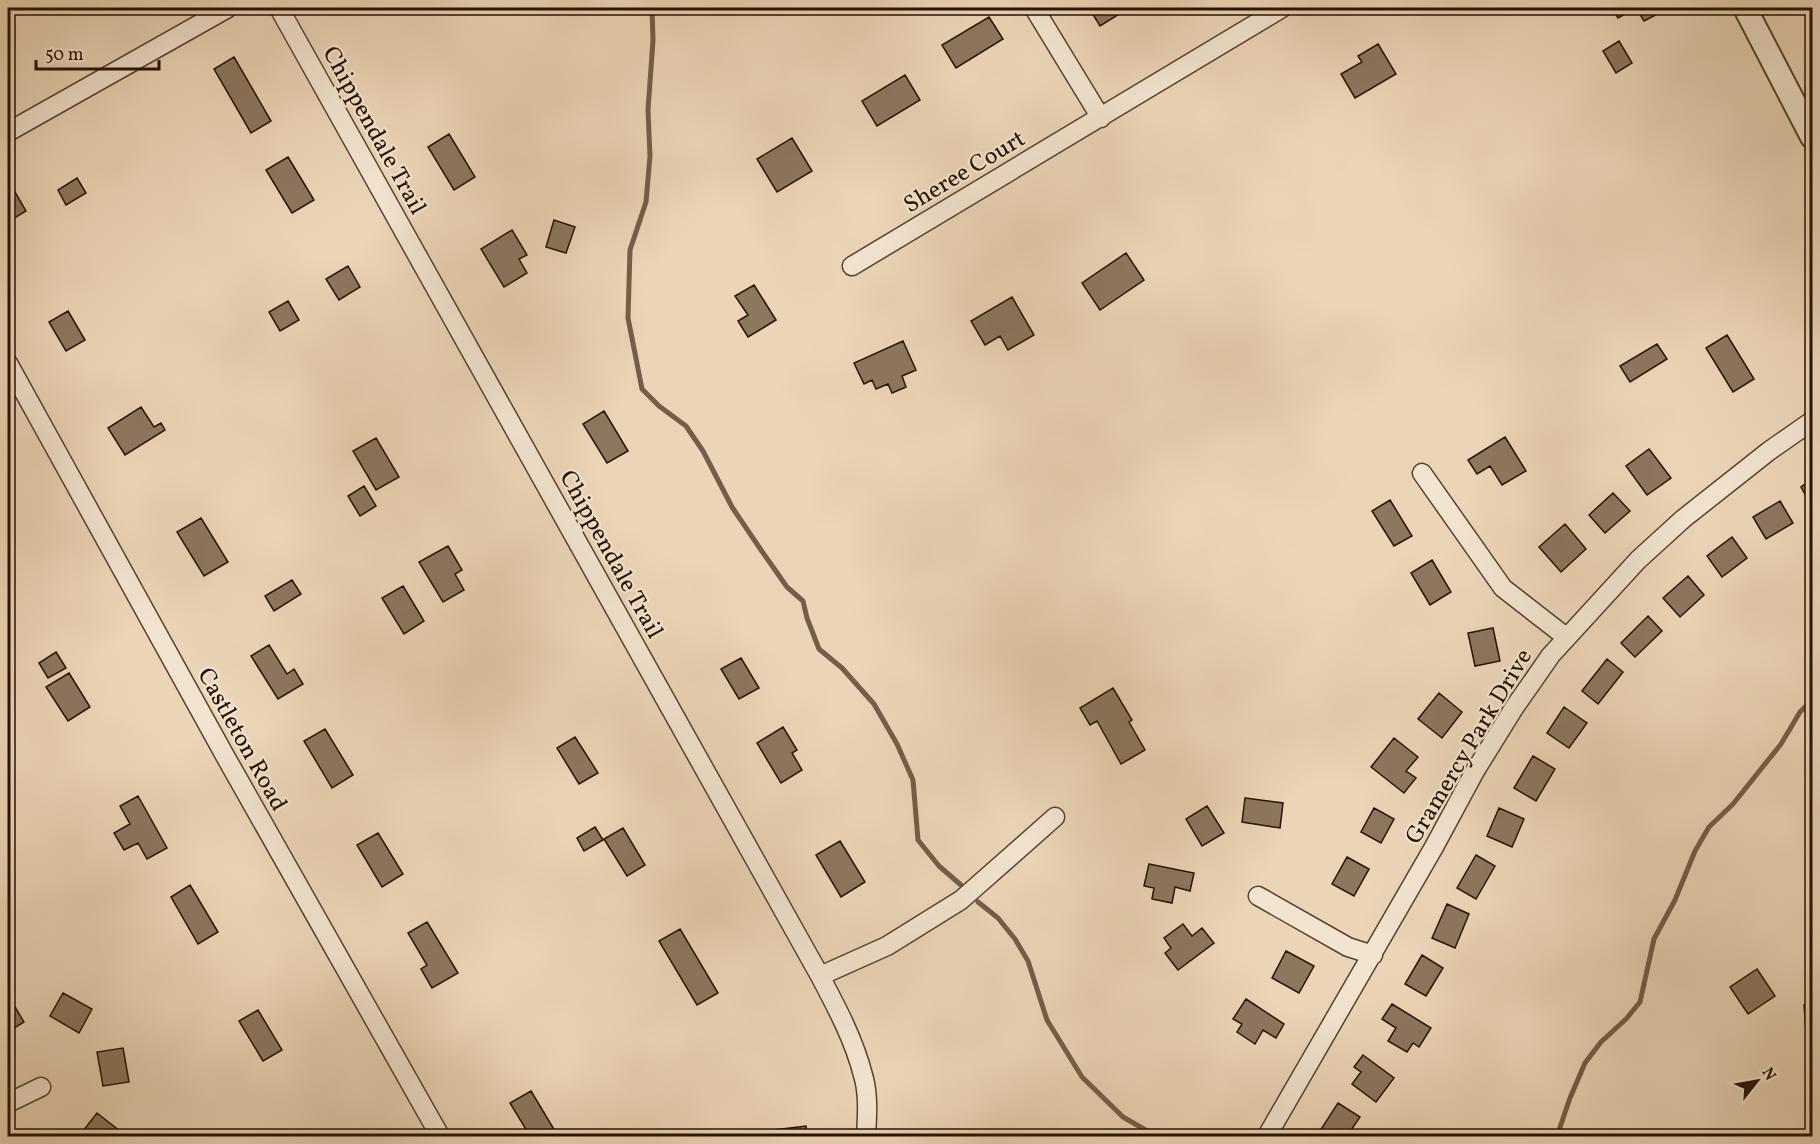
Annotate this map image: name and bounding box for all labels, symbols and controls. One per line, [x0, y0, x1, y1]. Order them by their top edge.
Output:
scale bar [36, 33, 159, 71]
street label: Chippendale Trail [313, 41, 434, 221]
text: 50 m [45, 43, 84, 68]
street label: Sheree Court [898, 123, 1033, 223]
street label: Chippendale Trail [550, 465, 671, 645]
street label: Gramercy Park Drive [1398, 643, 1542, 851]
street label: Castleton Road [188, 662, 295, 818]
north arrow [1727, 1051, 1787, 1111]
text: N [1756, 1064, 1781, 1085]

